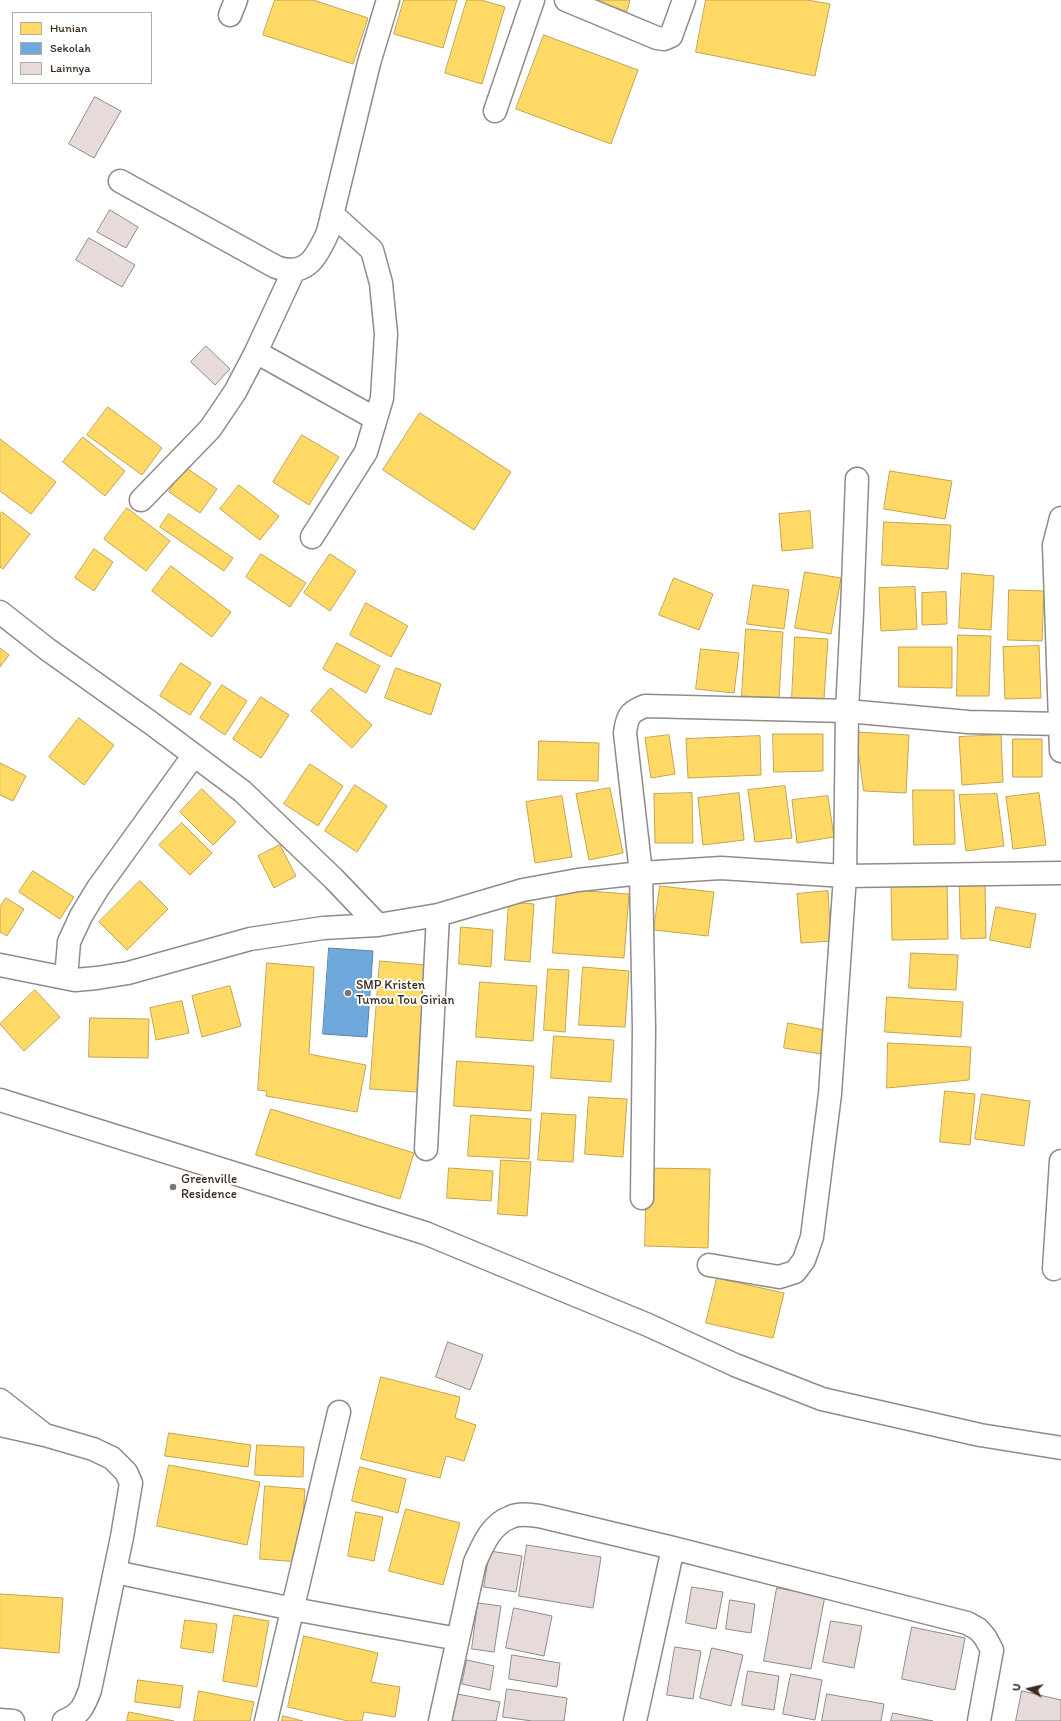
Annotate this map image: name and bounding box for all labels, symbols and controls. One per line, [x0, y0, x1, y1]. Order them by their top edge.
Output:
legend [12, 12, 152, 84]
text: Hunian [50, 21, 87, 35]
text: Sekolah [50, 41, 91, 55]
text: Lainnya [50, 61, 90, 75]
place label: SMP Kristen Tumou Tou Girian [356, 978, 454, 1009]
marker: SMP Kristen Tumou Tou Girian [343, 988, 353, 998]
place label: Greenville Residence [181, 1172, 237, 1203]
marker: Greenville Residence [168, 1182, 178, 1192]
north arrow [1009, 1669, 1049, 1709]
text: U [1010, 1683, 1024, 1692]

